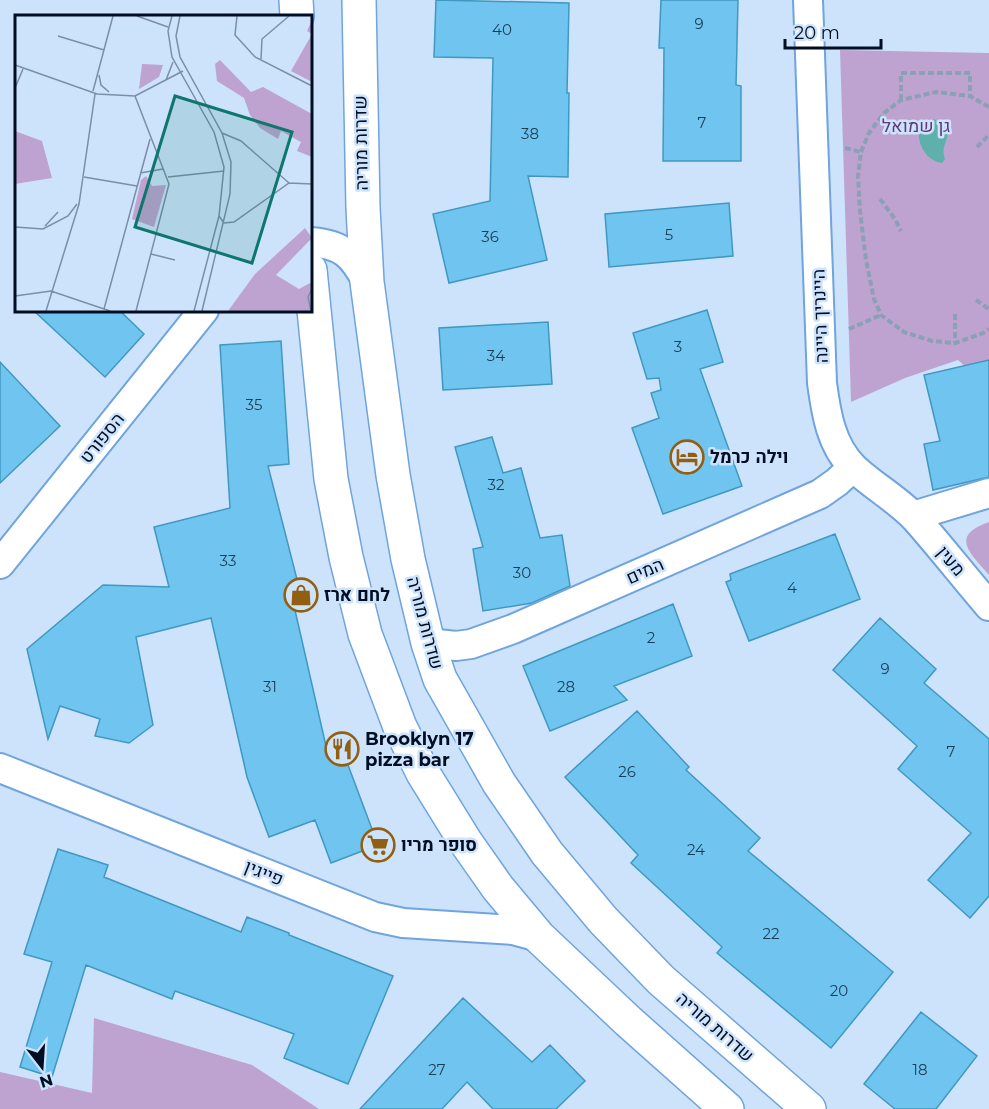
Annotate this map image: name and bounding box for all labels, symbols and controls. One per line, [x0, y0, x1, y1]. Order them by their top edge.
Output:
scale bar [785, 12, 881, 50]
house number: 9 [694, 14, 704, 33]
inset map [15, 15, 312, 312]
house number: 40 [492, 20, 512, 39]
text: 20 m [794, 22, 840, 44]
street label: שדרות מוריה [349, 95, 373, 191]
house number: 7 [698, 113, 707, 132]
park label: גן שמואל [882, 115, 950, 137]
house number: 38 [521, 124, 539, 143]
house number: 5 [665, 225, 673, 244]
house number: 36 [481, 227, 499, 246]
street label: היינריך היינה [807, 268, 833, 364]
house number: 3 [674, 337, 682, 356]
house number: 34 [487, 346, 505, 365]
house number: 35 [246, 395, 262, 414]
street label: הספורט [75, 408, 129, 468]
hotel icon: וילה כרמל [669, 439, 705, 475]
place label: וילה כרמל [710, 446, 788, 468]
house number: 32 [488, 475, 504, 494]
street label: מעין [932, 541, 970, 581]
house number: 33 [220, 551, 236, 570]
street label: המים [623, 553, 667, 589]
house number: 30 [513, 563, 531, 582]
street label: שדרות מוריה [402, 574, 448, 672]
shop icon: לחם ארז [283, 577, 319, 613]
house number: 4 [787, 578, 797, 597]
place label: לחם ארז [324, 584, 390, 606]
house number: 2 [647, 628, 655, 647]
house number: 9 [880, 659, 890, 678]
house number: 31 [263, 677, 277, 696]
house number: 28 [557, 677, 575, 696]
place label: Brooklyn 17 pizza bar [365, 728, 474, 771]
restaurant icon: Brooklyn 17 pizza bar [324, 731, 360, 767]
house number: 7 [947, 742, 956, 761]
house number: 26 [618, 762, 636, 781]
supermarket icon: סופר מריו [360, 827, 396, 863]
place label: סופר מריו [401, 834, 477, 856]
house number: 24 [687, 840, 705, 859]
street label: פייגין [241, 855, 287, 891]
house number: 22 [762, 924, 780, 943]
house number: 20 [830, 981, 848, 1000]
street label: שדרות מוריה [672, 987, 758, 1067]
north arrow [12, 1037, 72, 1097]
house number: 27 [428, 1060, 446, 1079]
house number: 18 [913, 1060, 928, 1079]
text: N [37, 1070, 55, 1092]

